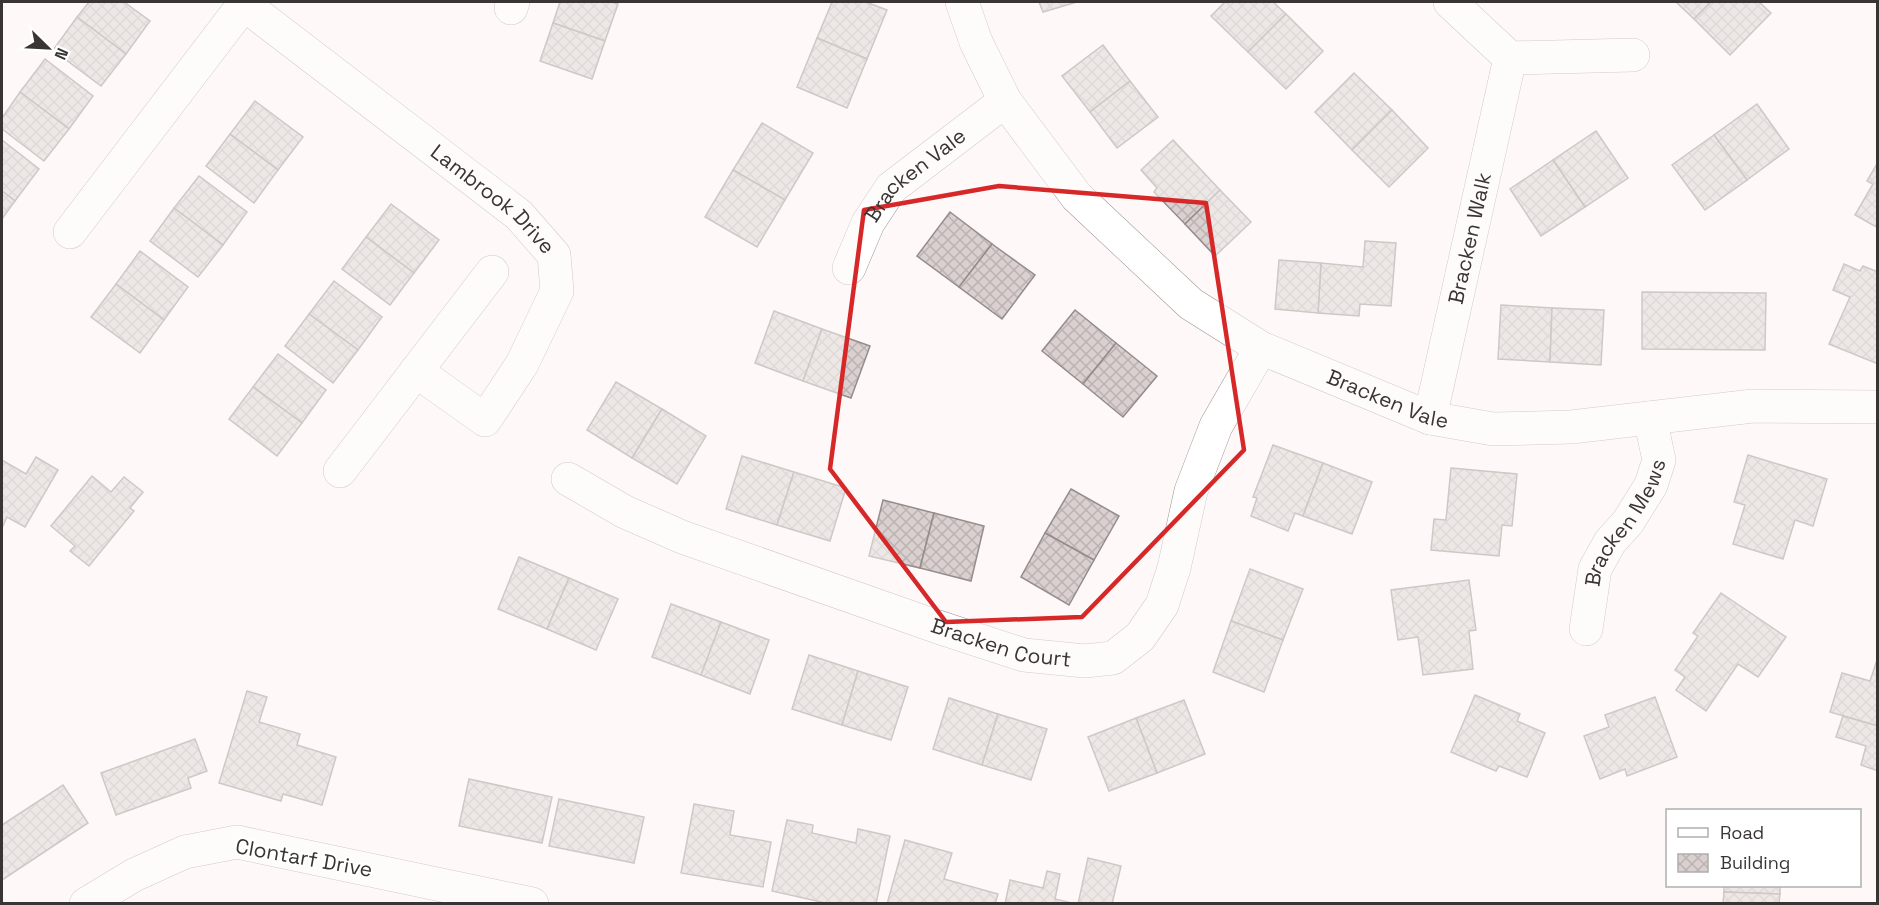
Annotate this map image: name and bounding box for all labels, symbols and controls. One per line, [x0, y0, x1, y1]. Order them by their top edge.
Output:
north arrow [18, 18, 78, 78]
text: N [49, 45, 73, 63]
street label: Bracken Vale [858, 122, 971, 227]
street label: Lambrook Drive [425, 138, 561, 259]
street label: Bracken Walk [1442, 170, 1497, 307]
street label: Bracken Vale [1323, 363, 1451, 434]
street label: Bracken Mews [1579, 455, 1672, 588]
street label: Bracken Court [928, 612, 1072, 673]
legend [1666, 809, 1861, 887]
text: Road [1720, 821, 1764, 844]
street label: Clontarf Drive [233, 832, 375, 883]
text: Building [1720, 851, 1790, 874]

